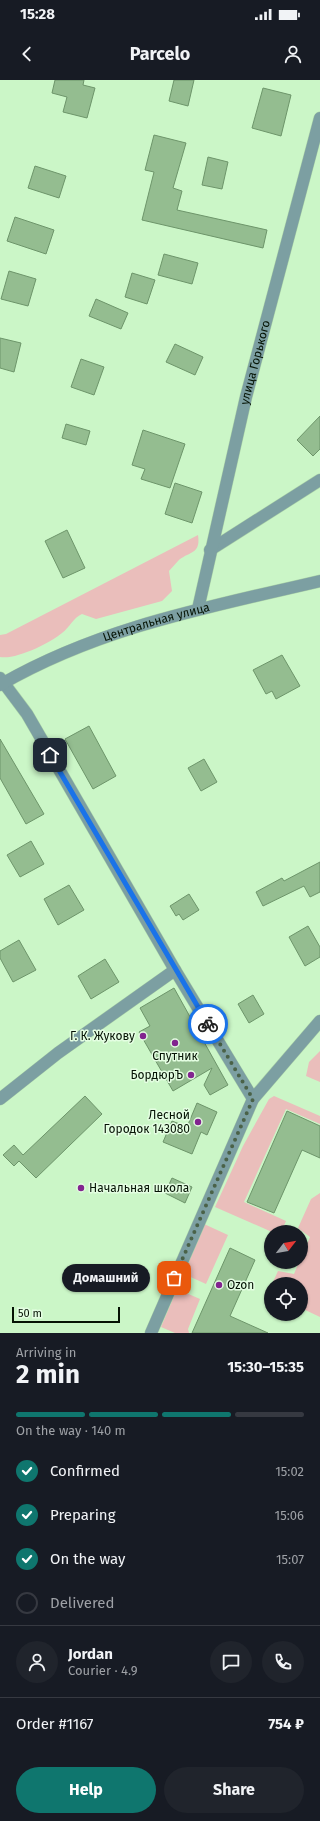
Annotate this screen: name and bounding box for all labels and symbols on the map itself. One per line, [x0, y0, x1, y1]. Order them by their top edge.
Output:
street label: улица Горького [237, 319, 273, 406]
street label: Центральная улица [101, 600, 211, 644]
pin [33, 738, 67, 772]
courier [188, 1004, 228, 1044]
place label: Г. К. Жукову [70, 1029, 135, 1043]
marker: Г. К. Жукову [138, 1031, 148, 1041]
marker: Спутник [170, 1038, 180, 1048]
place label: Спутник [152, 1049, 199, 1063]
place label: БордюрЪ [131, 1068, 183, 1082]
marker: БордюрЪ [186, 1070, 196, 1080]
place label: Лесной Городок 143080 [104, 1108, 190, 1136]
marker: Лесной Городок 143080 [193, 1117, 203, 1127]
place label: Начальная школа [89, 1181, 189, 1195]
marker: Начальная школа [76, 1183, 86, 1193]
north arrow [264, 1225, 308, 1269]
pin [157, 1261, 191, 1295]
callout: Домашний [62, 1264, 150, 1292]
place label: Ozon [227, 1278, 254, 1292]
marker: Ozon [214, 1280, 224, 1290]
scale bar [12, 1305, 120, 1324]

